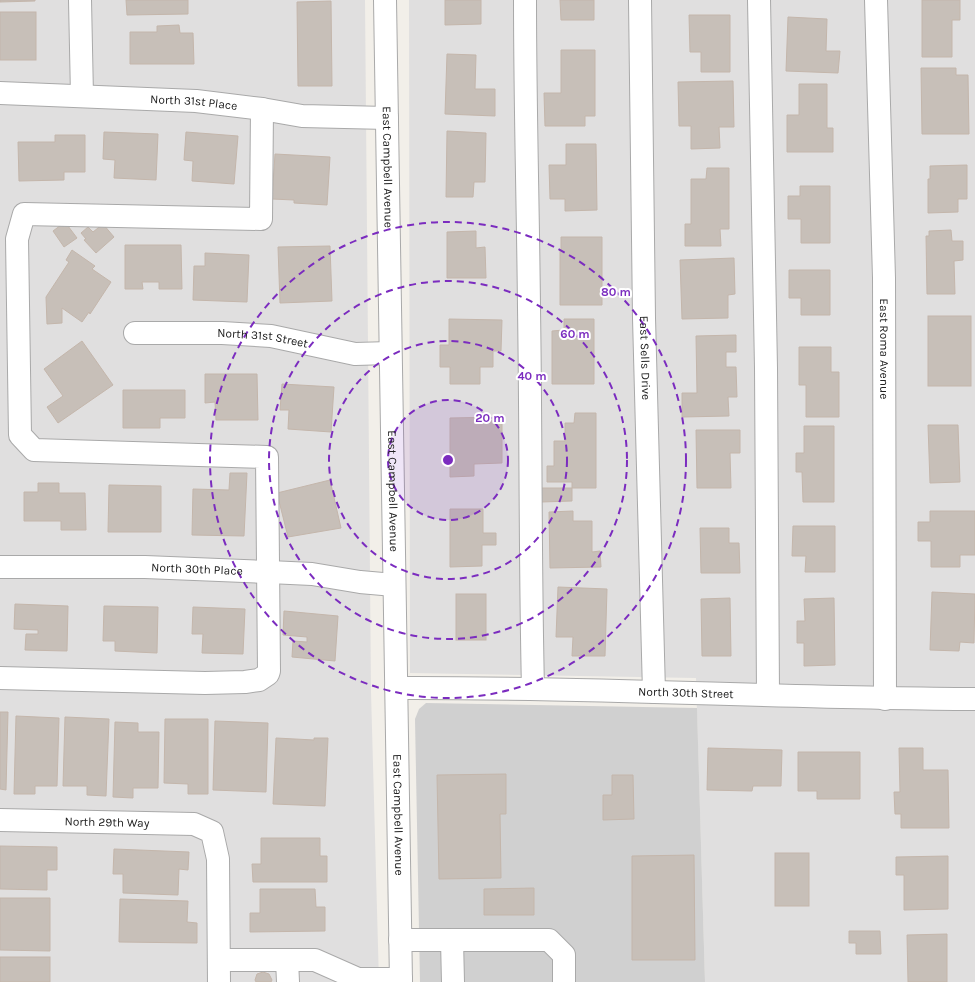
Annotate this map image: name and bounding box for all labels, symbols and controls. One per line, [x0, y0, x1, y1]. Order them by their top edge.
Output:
street label: North 31st Place [150, 92, 238, 113]
street label: East Campbell Avenue [380, 106, 396, 228]
text: 80 m [601, 285, 631, 299]
street label: East Roma Avenue [877, 298, 891, 400]
street label: East Sells Drive [637, 316, 653, 400]
street label: North 31st Street [217, 326, 310, 351]
text: 60 m [560, 327, 590, 341]
text: 40 m [517, 369, 547, 383]
text: 20 m [475, 411, 505, 425]
street label: East Campbell Avenue [385, 430, 401, 552]
centre of rings [441, 453, 455, 467]
street label: North 30th Place [151, 560, 243, 578]
street label: North 30th Street [638, 684, 734, 701]
street label: East Campbell Avenue [390, 754, 406, 876]
street label: North 29th Way [64, 814, 150, 830]

